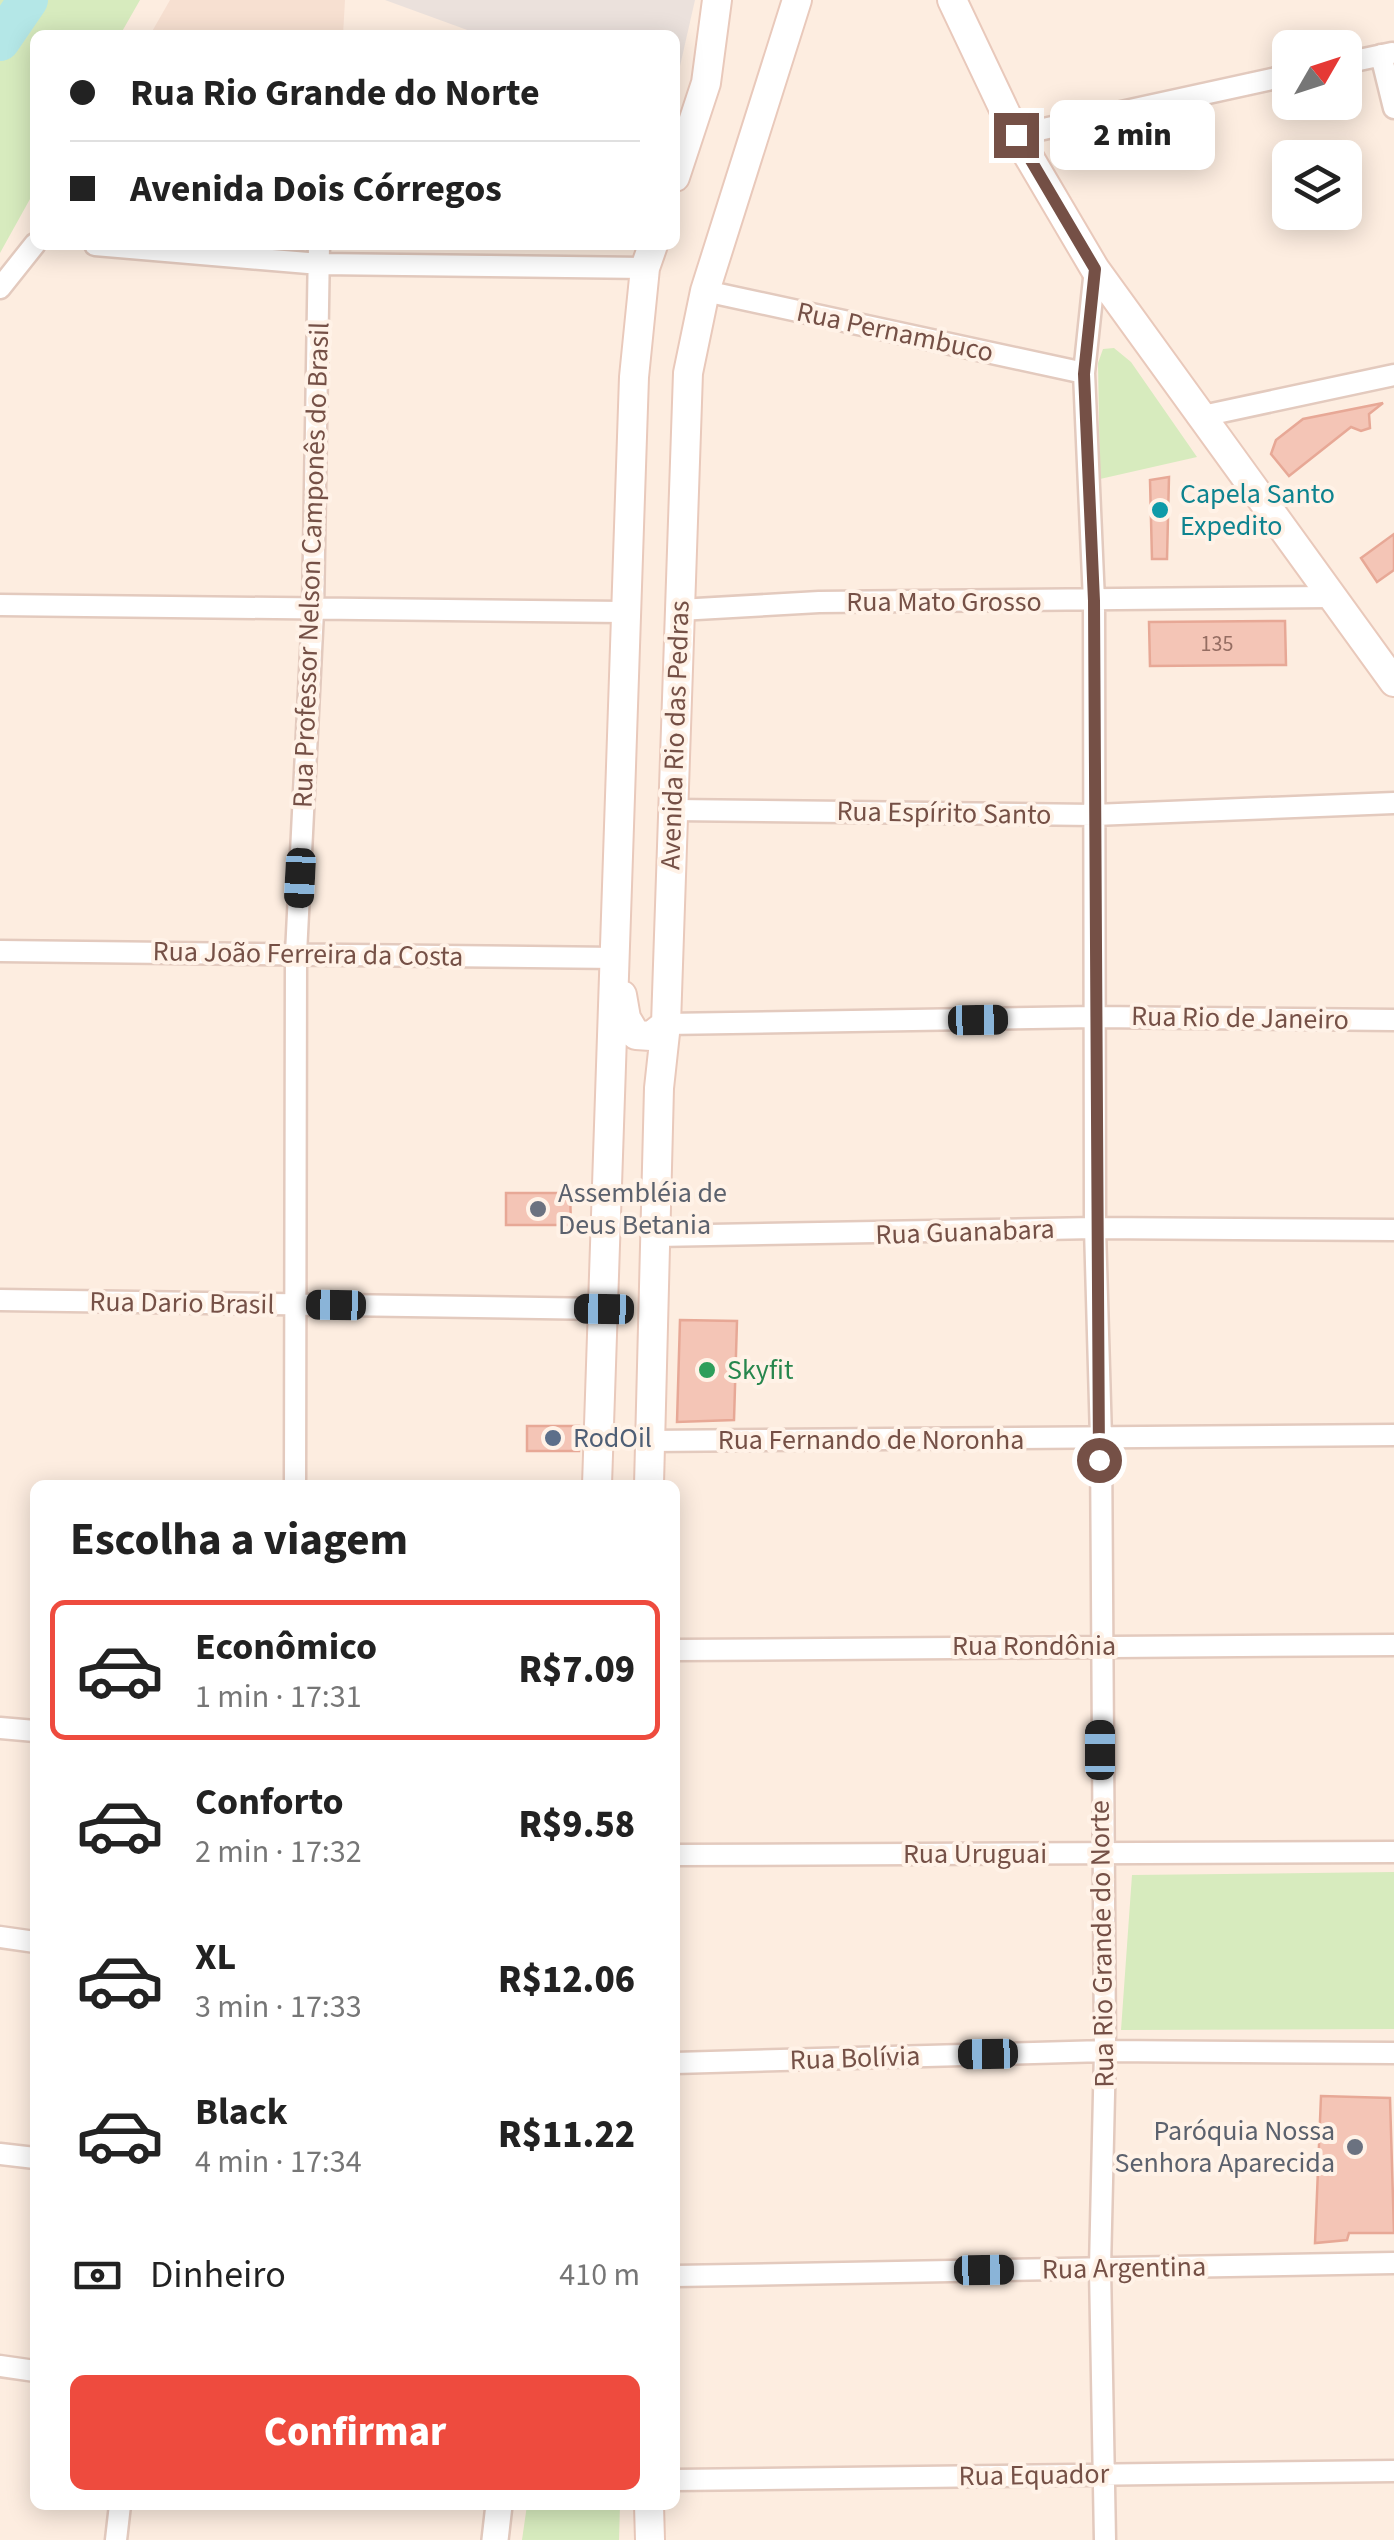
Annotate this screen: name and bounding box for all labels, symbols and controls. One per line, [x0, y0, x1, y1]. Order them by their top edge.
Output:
north arrow [1272, 30, 1362, 120]
map controls [1272, 30, 1362, 230]
text: Rua Rio Grande do Norte [130, 66, 540, 120]
callout: 2 min [1051, 100, 1216, 170]
text: 2 min [1093, 112, 1172, 158]
route end [994, 113, 1039, 158]
button: layers [1272, 140, 1362, 230]
text: Avenida Dois Córregos [130, 162, 502, 216]
street label: Rua Pernambuco [793, 292, 997, 372]
street label: Rua Professor Nelson Camponês do Brasil [283, 321, 339, 809]
place label: Capela Santo Expedito [1180, 474, 1335, 546]
marker: Capela Santo Expedito [1149, 499, 1171, 521]
street label: Rua Mato Grosso [846, 582, 1042, 622]
street label: Avenida Rio das Pedras [650, 600, 700, 870]
house number: 135 [1201, 628, 1233, 660]
street label: Rua Espírito Santo [836, 791, 1052, 835]
car [283, 847, 317, 909]
street label: Rua João Ferreira da Costa [152, 931, 464, 977]
street label: Rua Rio de Janeiro [1131, 996, 1349, 1040]
car [948, 1004, 1008, 1036]
place label: Assembléia de Deus Betania [558, 1173, 727, 1245]
marker: Assembléia de Deus Betania [527, 1198, 549, 1220]
street label: Rua Guanabara [875, 1209, 1055, 1255]
street label: Rua Dario Brasil [89, 1281, 275, 1325]
car [306, 1289, 366, 1321]
car [574, 1293, 634, 1325]
place label: Skyfit [727, 1350, 794, 1390]
marker: Skyfit [696, 1359, 718, 1381]
place label: RodOil [573, 1418, 652, 1458]
street label: Rua Fernando de Noronha [718, 1420, 1024, 1460]
marker: RodOil [542, 1427, 564, 1449]
route start [1077, 1438, 1122, 1483]
text: Escolha a viagem [70, 1508, 408, 1572]
text: Econômico [195, 1620, 377, 1674]
icon: car [75, 1625, 165, 1715]
street label: Rua Rondônia [952, 1626, 1116, 1666]
text: R$7.09 [518, 1643, 635, 1697]
text: 1 min · 17:31 [195, 1674, 362, 1720]
car [1085, 1720, 1115, 1780]
text: Conforto [195, 1775, 344, 1829]
icon: car [75, 1780, 165, 1870]
text: R$9.58 [518, 1798, 635, 1852]
street label: Rua Rio Grande do Norte [1079, 1800, 1125, 2088]
text: 2 min · 17:32 [195, 1829, 362, 1875]
street label: Rua Uruguai [903, 1834, 1047, 1874]
text: XL [195, 1930, 236, 1984]
icon: car [75, 1935, 165, 2025]
text: R$12.06 [498, 1953, 635, 2007]
text: 3 min · 17:33 [195, 1984, 362, 2030]
street label: Rua Bolívia [789, 2036, 921, 2080]
car [958, 2038, 1018, 2070]
text: Black [195, 2085, 288, 2139]
icon: car [75, 2090, 165, 2180]
text: R$11.22 [498, 2108, 635, 2162]
place label: Paróquia Nossa Senhora Aparecida [1115, 2111, 1335, 2183]
marker: Paróquia Nossa Senhora Aparecida [1344, 2136, 1366, 2158]
text: 4 min · 17:34 [195, 2139, 362, 2185]
street label: Rua Argentina [1042, 2247, 1206, 2289]
icon: cash [70, 2248, 125, 2303]
text: Dinheiro [150, 2248, 286, 2302]
text: 410 m [559, 2252, 640, 2298]
car [954, 2254, 1014, 2286]
button: Confirmar [70, 2375, 640, 2490]
street label: Rua Equador [958, 2454, 1110, 2496]

